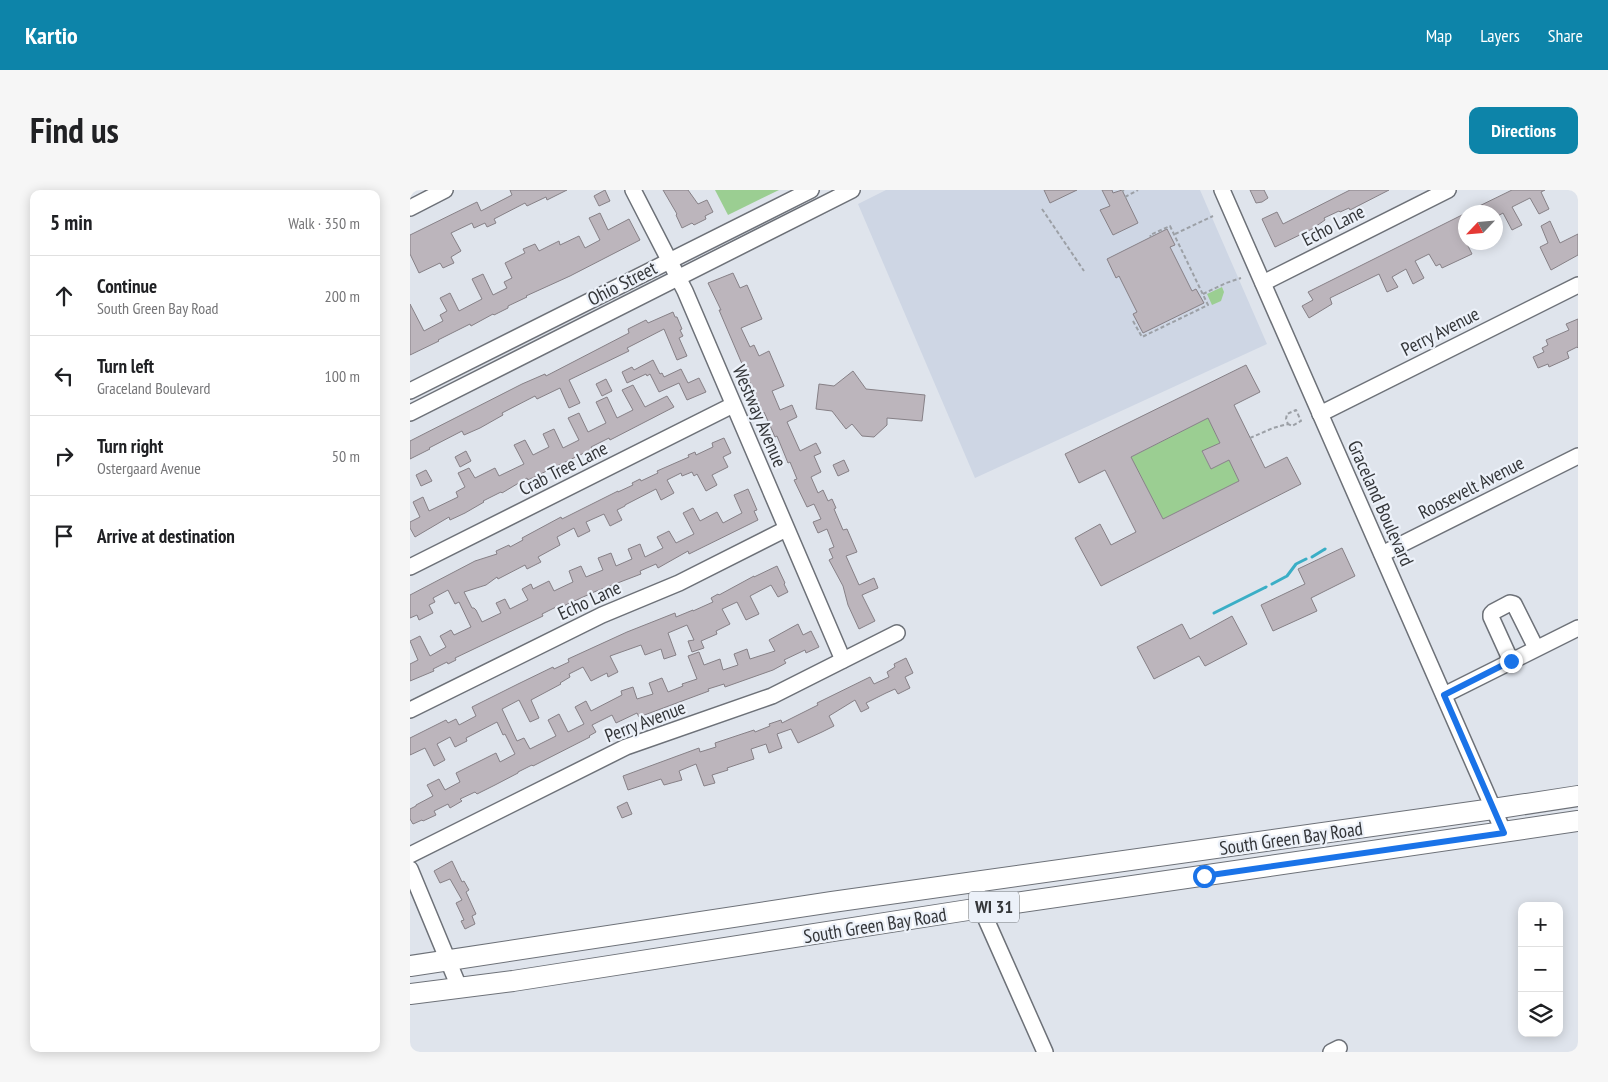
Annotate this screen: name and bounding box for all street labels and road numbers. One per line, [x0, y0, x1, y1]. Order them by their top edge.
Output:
street label: Echo Lane [1298, 199, 1368, 251]
street label: Ohio Street [583, 255, 661, 311]
street label: Perry Avenue [1397, 301, 1483, 361]
street label: Westway Avenue [728, 361, 792, 471]
street label: Crab Tree Lane [515, 435, 611, 501]
street label: Graceland Boulevard [1343, 437, 1419, 569]
street label: Roosevelt Avenue [1414, 450, 1528, 524]
street label: Echo Lane [554, 575, 625, 625]
street label: Perry Avenue [601, 695, 689, 747]
street label: South Green Bay Road [1218, 816, 1364, 860]
road number: WI 31 [969, 892, 1019, 922]
street label: South Green Bay Road [802, 902, 948, 948]

